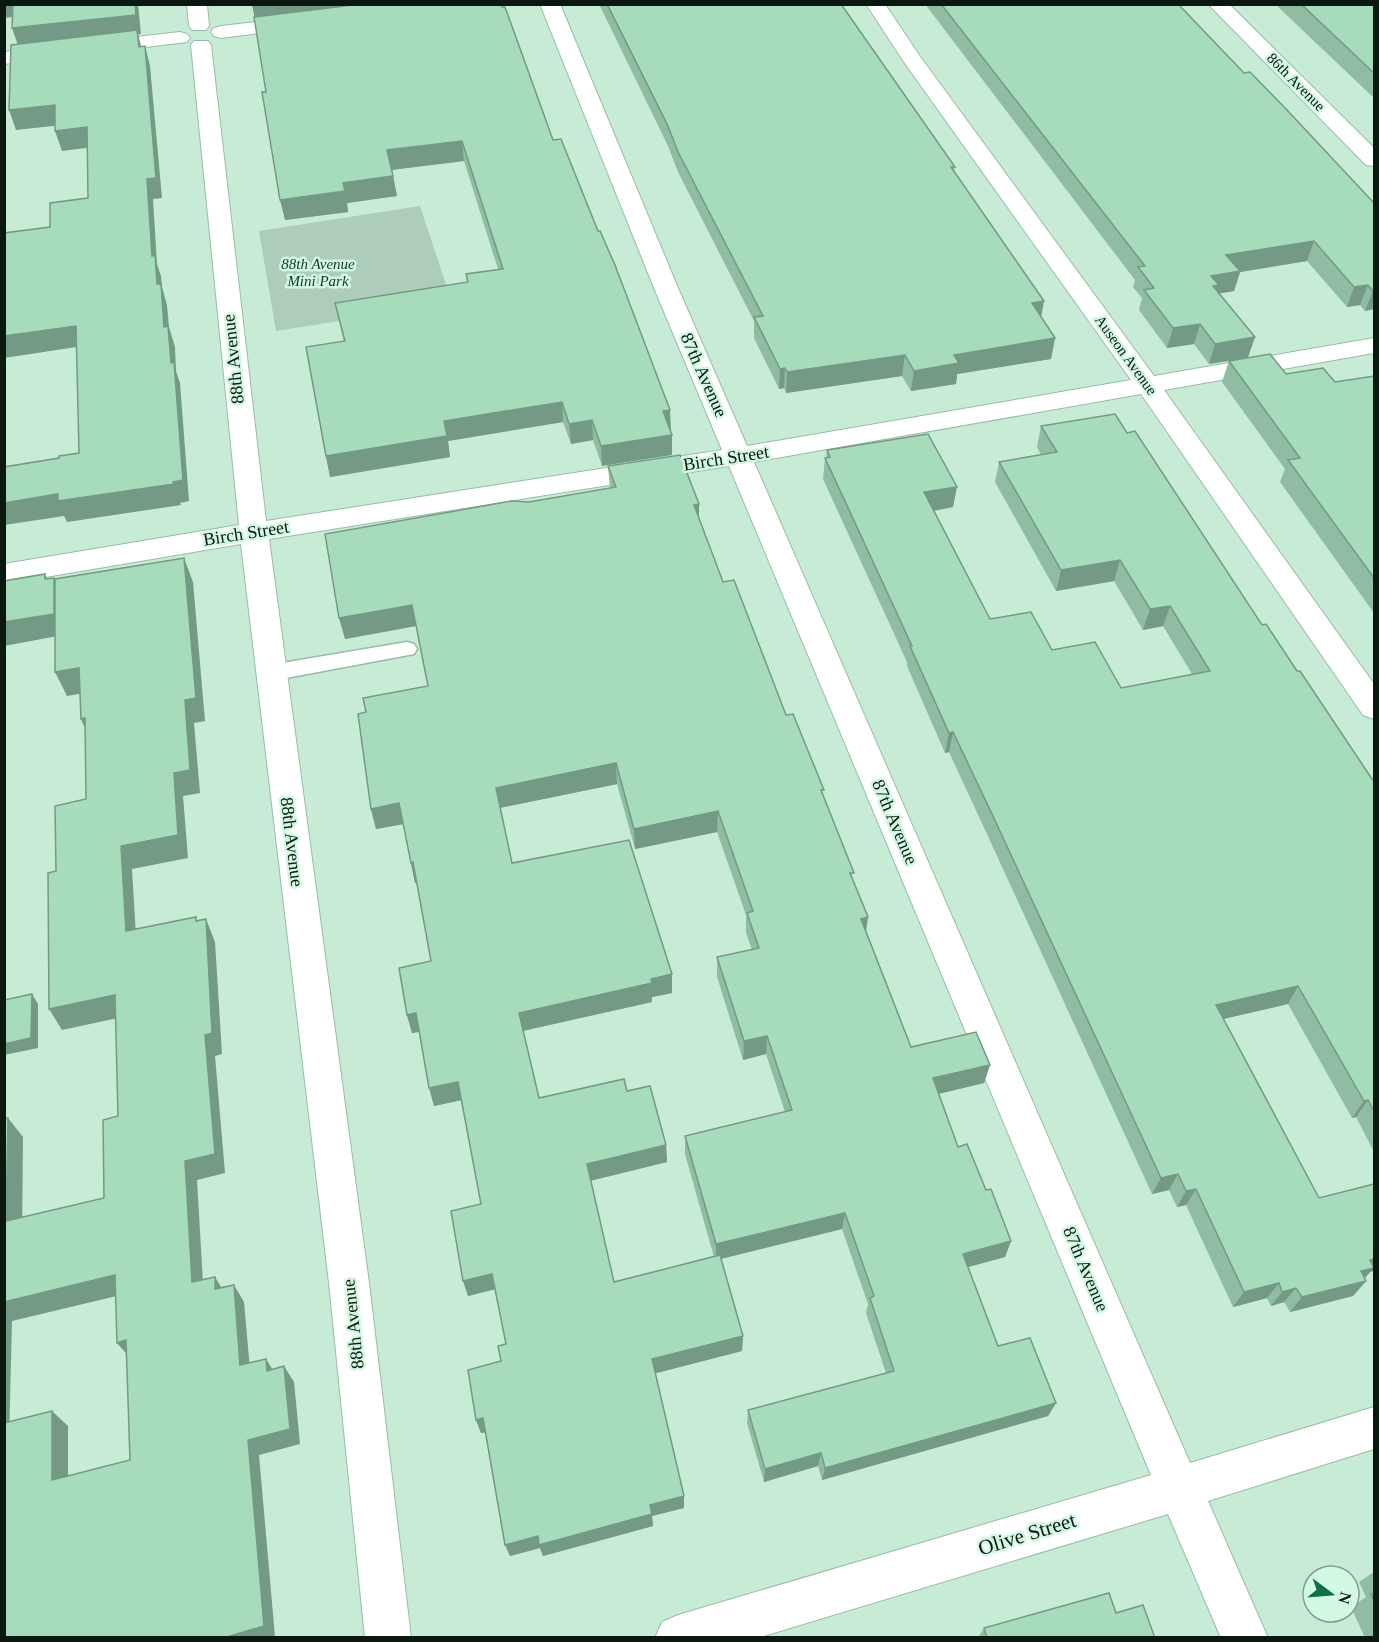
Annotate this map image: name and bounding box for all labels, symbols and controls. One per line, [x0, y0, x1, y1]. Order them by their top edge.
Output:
street label: 86th Avenue [1264, 50, 1328, 114]
park label: 88th Avenue Mini Park [281, 256, 355, 289]
street label: Auseon Avenue [1092, 312, 1160, 398]
street label: 88th Avenue [218, 313, 248, 405]
street label: 87th Avenue [677, 330, 731, 420]
street label: Birch Street [682, 441, 770, 475]
street label: Birch Street [202, 516, 290, 550]
street label: 87th Avenue [868, 777, 922, 867]
street label: 88th Avenue [277, 796, 307, 888]
street label: 87th Avenue [1059, 1224, 1113, 1314]
street label: 88th Avenue [338, 1278, 368, 1370]
street label: Olive Street [975, 1508, 1079, 1560]
north arrow [1301, 1564, 1361, 1624]
text: N [1335, 1590, 1355, 1606]

